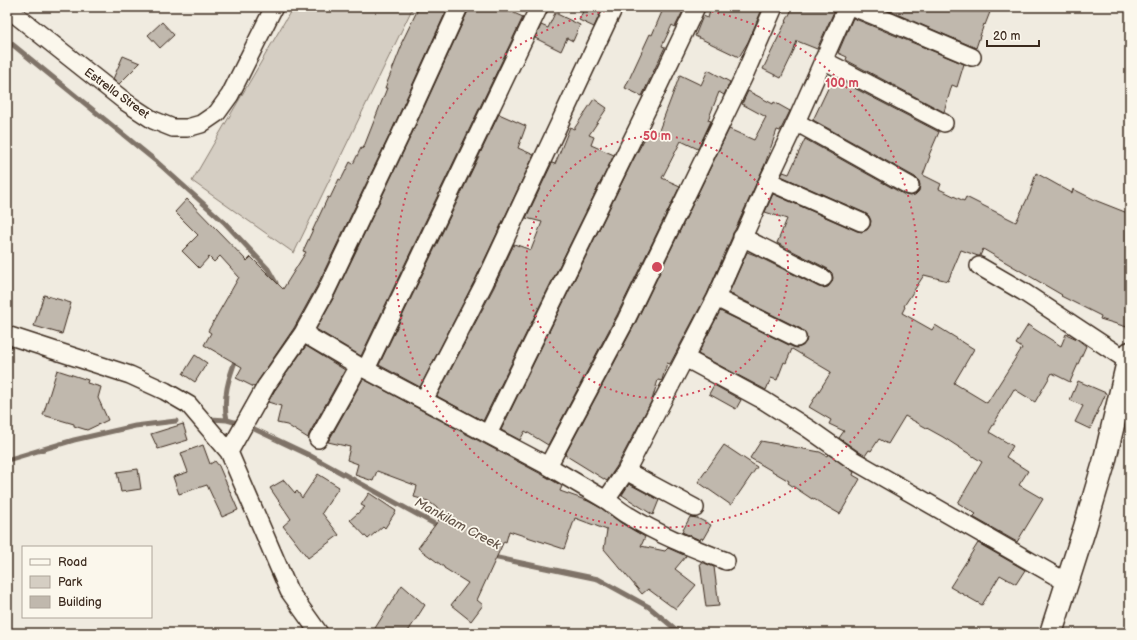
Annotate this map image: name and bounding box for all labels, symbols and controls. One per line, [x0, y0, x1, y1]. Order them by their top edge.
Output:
scale bar [987, 22, 1039, 48]
text: 20 m [993, 29, 1020, 44]
street label: Estrella Street [81, 65, 152, 122]
text: 100 m [825, 76, 859, 91]
text: 50 m [643, 129, 671, 144]
centre of rings [650, 260, 664, 274]
water label: Mankilam Creek [412, 495, 504, 554]
legend [22, 546, 152, 618]
text: Road [58, 555, 87, 570]
text: Park [58, 575, 82, 590]
text: Building [58, 595, 102, 610]

